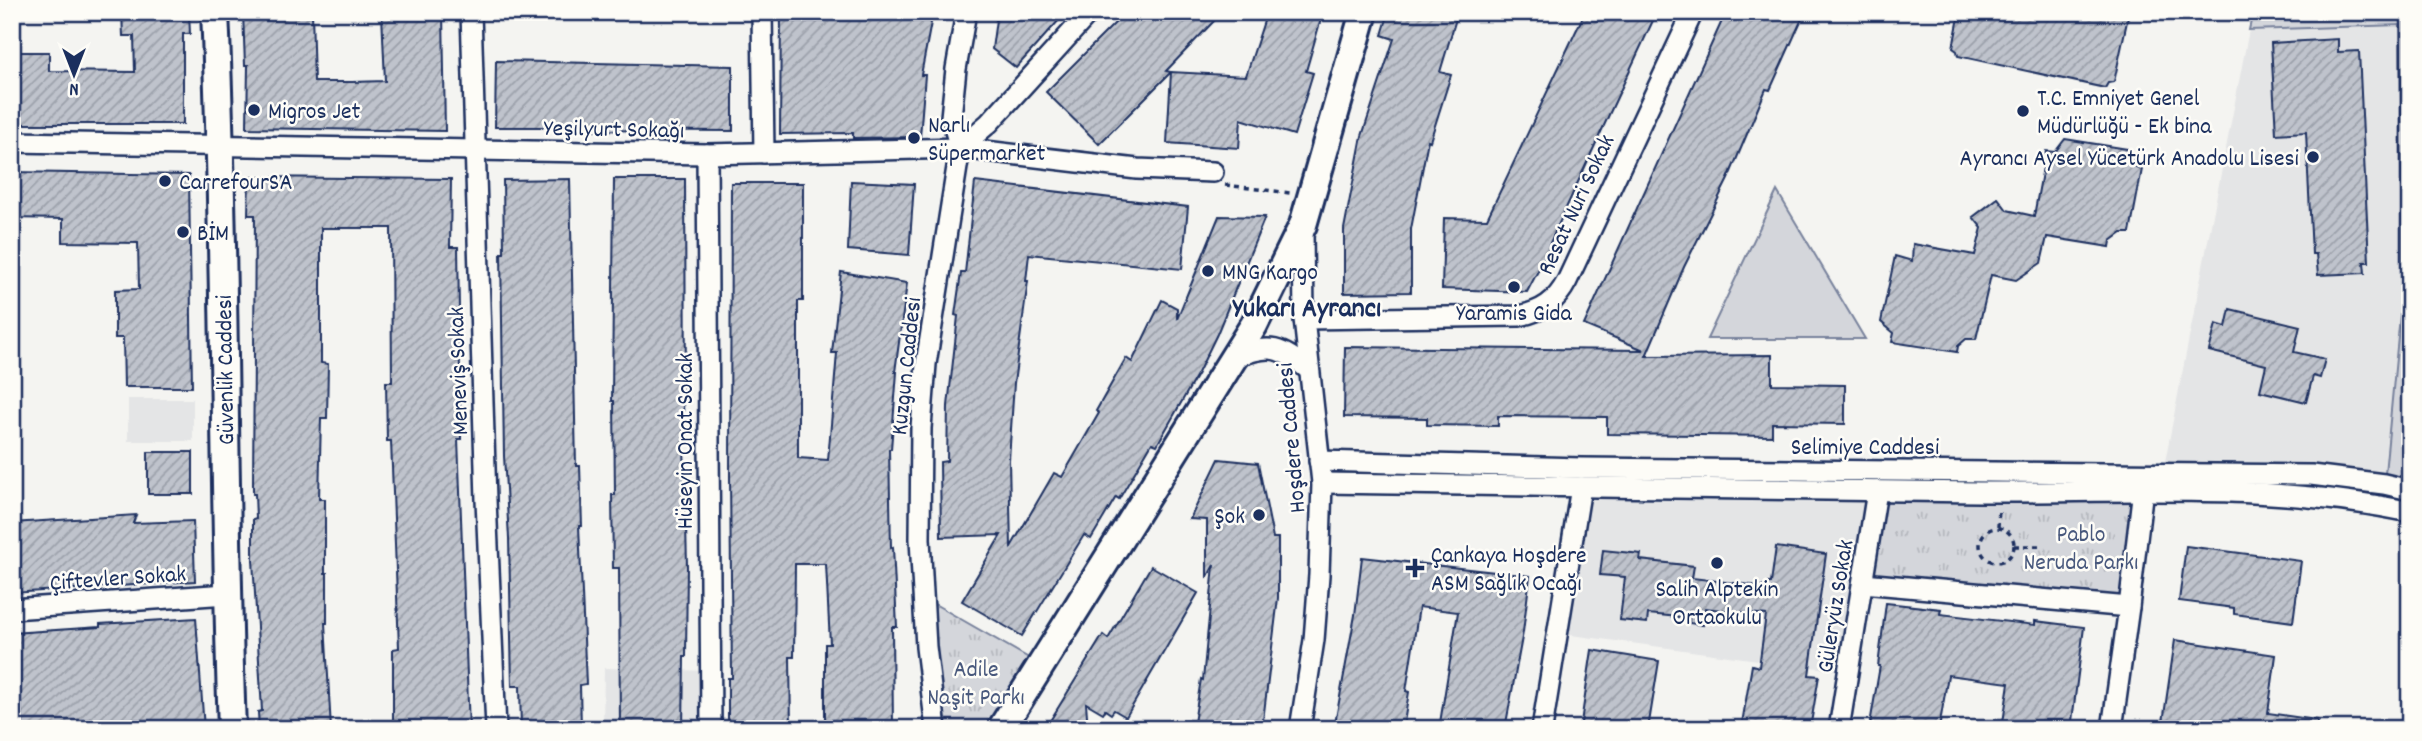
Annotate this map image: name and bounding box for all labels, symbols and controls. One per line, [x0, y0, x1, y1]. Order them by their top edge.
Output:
north arrow [38, 38, 108, 108]
text: N [69, 74, 79, 101]
place label: T.C. Emniyet Genel Müdürlüğü - Ek bina [2037, 83, 2212, 145]
place label: Migros Jet [268, 96, 360, 130]
marker: Migros Jet [246, 102, 262, 118]
marker: T.C. Emniyet Genel Müdürlüğü - Ek bina [2015, 103, 2031, 119]
place label: Narlı Süpermarket [928, 110, 1046, 172]
street label: Yeşilyurt Sokağı [543, 113, 684, 149]
marker: Narlı Süpermarket [906, 130, 922, 146]
street label: Resat Nuri Sokak [1530, 130, 1625, 281]
place label: Ayrancı Aysel Yücetürk Anadolu Lisesi [1960, 143, 2299, 177]
marker: Ayrancı Aysel Yücetürk Anadolu Lisesi [2305, 149, 2321, 165]
place label: CarrefourSA [179, 167, 293, 201]
marker: CarrefourSA [157, 173, 173, 189]
place label: BİM [197, 218, 229, 252]
marker: BİM [175, 224, 191, 240]
place label: MNG Kargo [1222, 257, 1318, 291]
marker: MNG Kargo [1200, 263, 1216, 279]
marker: Yaramis Gida [1506, 279, 1522, 295]
district label: Yukarı Ayrancı [1232, 291, 1381, 331]
street label: Güvenlik Caddesi [209, 295, 245, 445]
street label: Kuzgun Caddesi [884, 296, 932, 437]
place label: Yaramis Gida [1456, 298, 1573, 332]
street label: Meneviş Sokak [441, 306, 479, 436]
street label: Hüseyin Onat Sokak [670, 353, 704, 529]
street label: Hoşdere Caddesi [1269, 361, 1316, 514]
street label: Selimiye Caddesi [1791, 432, 1939, 466]
place label: Şok [1215, 501, 1245, 535]
marker: Şok [1251, 507, 1267, 523]
park label: Pablo Neruda Parkı [2024, 519, 2138, 581]
street label: Güleryüz Sokak [1810, 537, 1864, 676]
place label: Çankaya Hoşdere ASM Sağlık Ocağı [1431, 540, 1587, 602]
marker: Salih Alptekin Ortaokulu [1709, 555, 1725, 571]
street label: Çiftevler Sokak [49, 558, 187, 602]
marker: Çankaya Hoşdere ASM Sağlık Ocağı [1405, 558, 1425, 578]
place label: Salih Alptekin Ortaokulu [1655, 574, 1779, 636]
park label: Adile Naşit Parkı [927, 654, 1025, 716]

